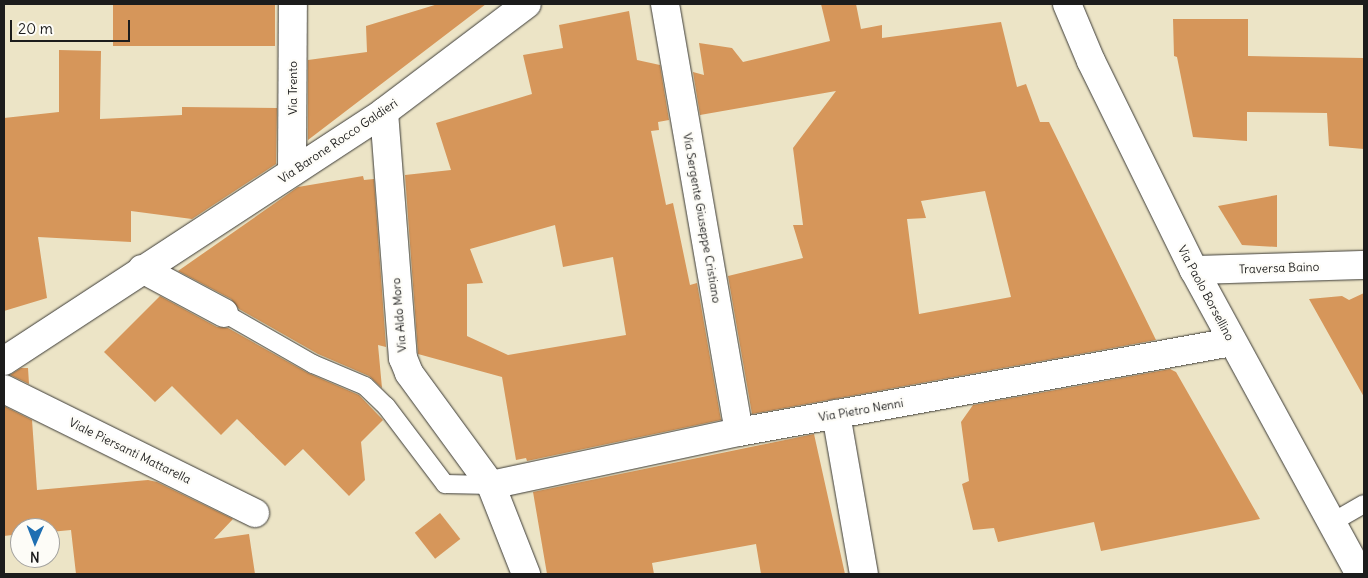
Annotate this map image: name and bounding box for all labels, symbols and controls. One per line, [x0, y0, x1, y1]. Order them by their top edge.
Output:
scale bar [12, 10, 132, 42]
text: 20 m [18, 19, 53, 38]
street label: Via Trento [286, 61, 300, 115]
street label: Via Barone Rocco Galdieri [276, 96, 400, 186]
street label: Via Sergente Giuseppe Cristiano [680, 132, 724, 304]
street label: Via Paolo Borsellino [1175, 243, 1237, 343]
street label: Traversa Baino [1239, 259, 1319, 277]
street label: Via Aldo Moro [389, 277, 409, 353]
street label: Via Pietro Nenni [817, 395, 905, 425]
street label: Viale Piersanti Mattarella [67, 415, 193, 487]
north arrow [10, 518, 60, 568]
text: N [30, 548, 40, 566]

